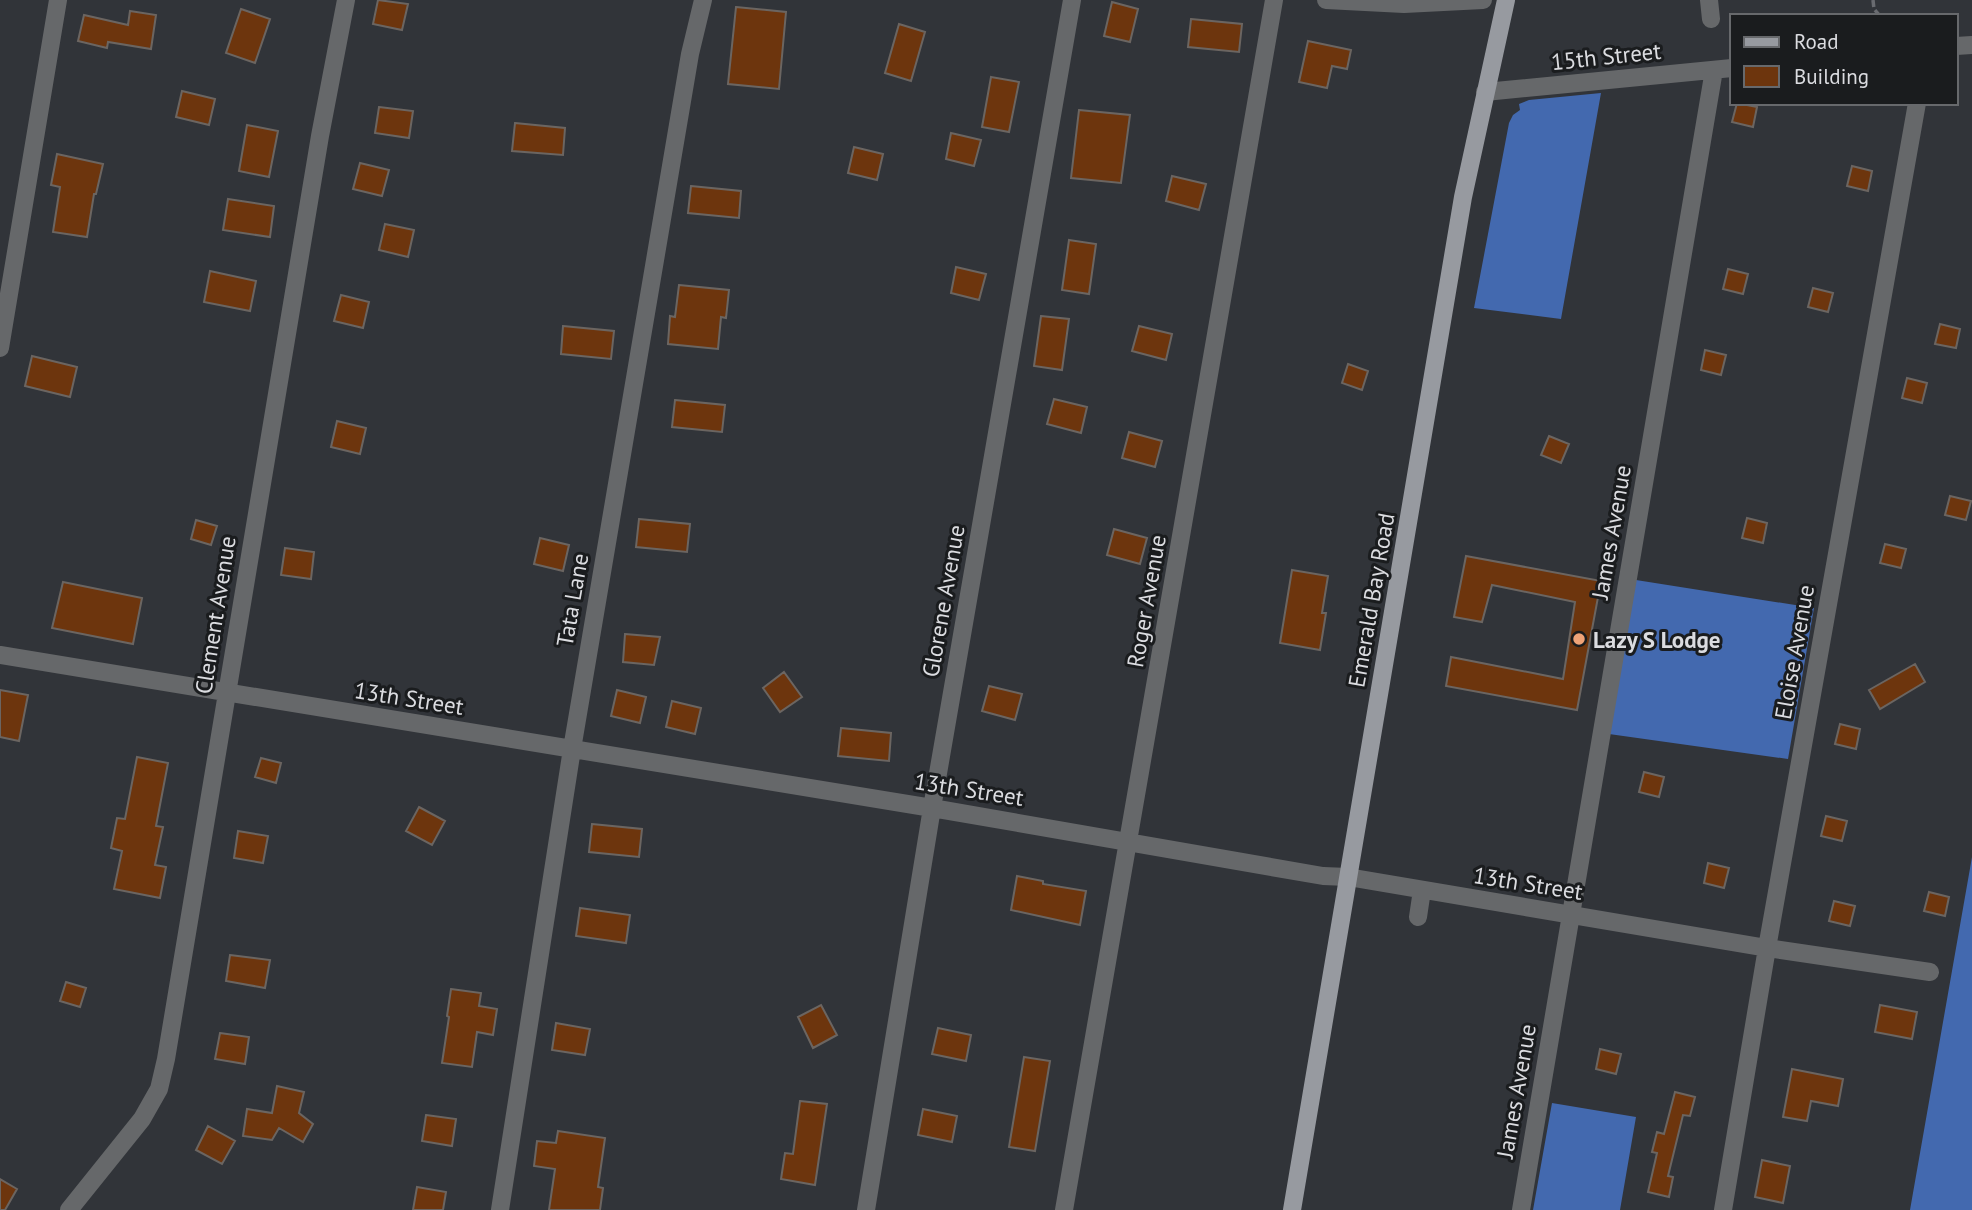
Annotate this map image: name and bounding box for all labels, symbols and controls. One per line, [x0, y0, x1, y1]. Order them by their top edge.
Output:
legend [1730, 14, 1958, 105]
text: Road [1794, 28, 1838, 55]
street label: 15th Street [1550, 36, 1663, 76]
text: Building [1794, 63, 1869, 90]
street label: James Avenue [1585, 463, 1637, 602]
street label: Emerald Bay Road [1341, 510, 1401, 690]
street label: Glorene Avenue [915, 523, 971, 679]
street label: Roger Avenue [1120, 532, 1172, 670]
street label: Clement Avenue [188, 534, 242, 696]
street label: Tata Lane [550, 551, 594, 649]
street label: Eloise Avenue [1768, 582, 1820, 722]
place label: Lazy S Lodge [1593, 625, 1721, 654]
marker: Lazy S Lodge [1571, 631, 1587, 647]
street label: 13th Street [352, 675, 466, 721]
street label: 13th Street [912, 766, 1026, 812]
street label: 13th Street [1471, 860, 1585, 906]
street label: James Avenue [1490, 1022, 1542, 1161]

